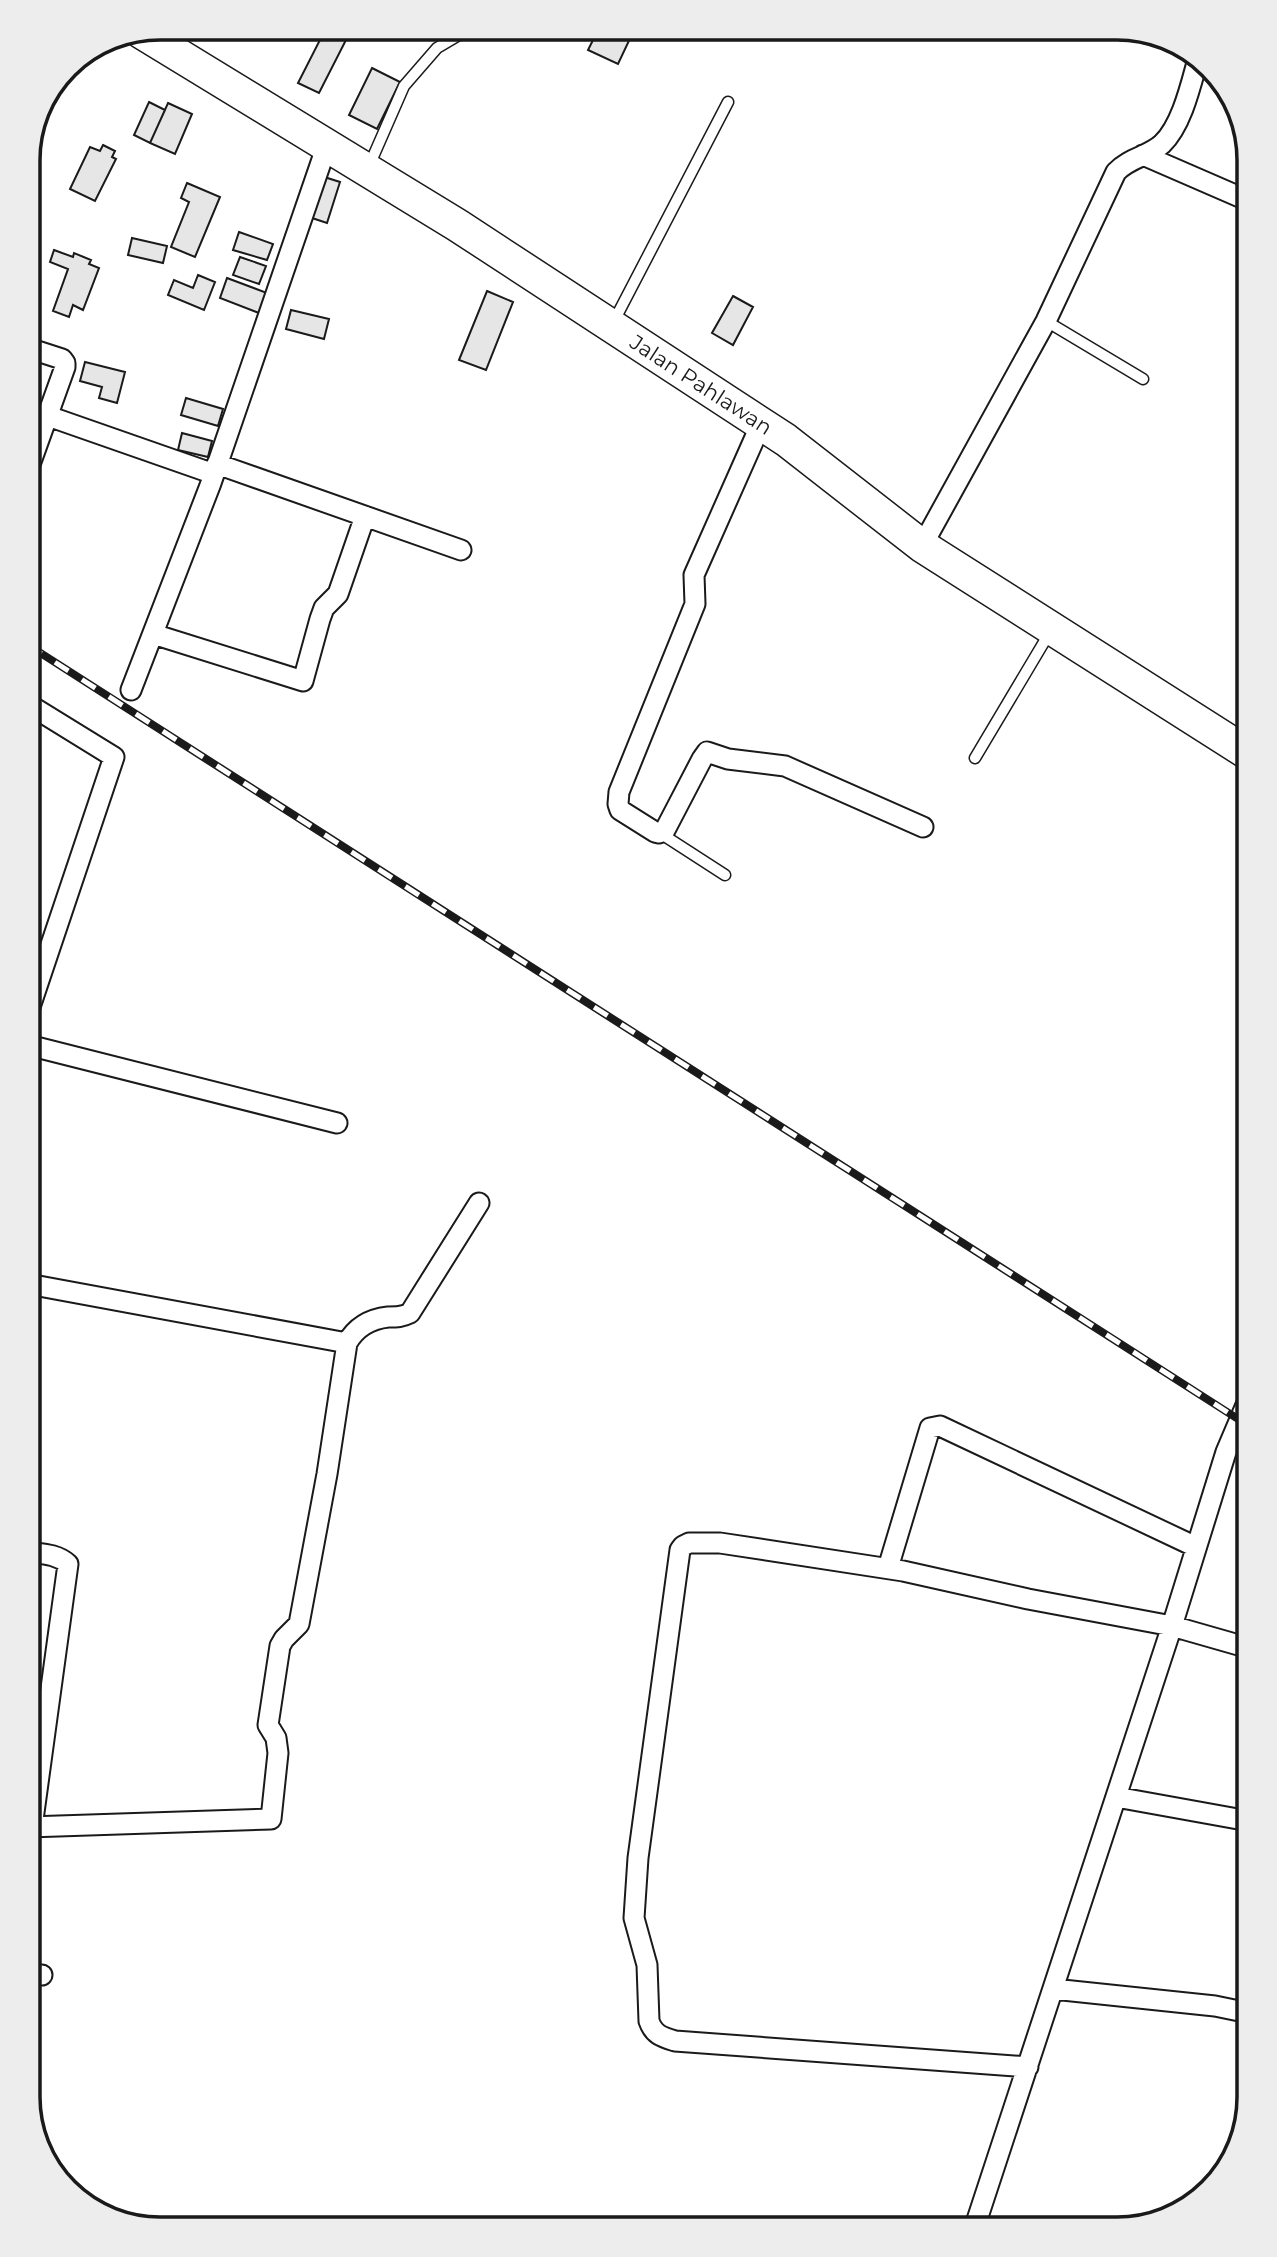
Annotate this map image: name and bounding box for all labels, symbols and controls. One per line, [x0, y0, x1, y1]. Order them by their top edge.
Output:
street label: Jalan Pahlawan [625, 329, 777, 440]

